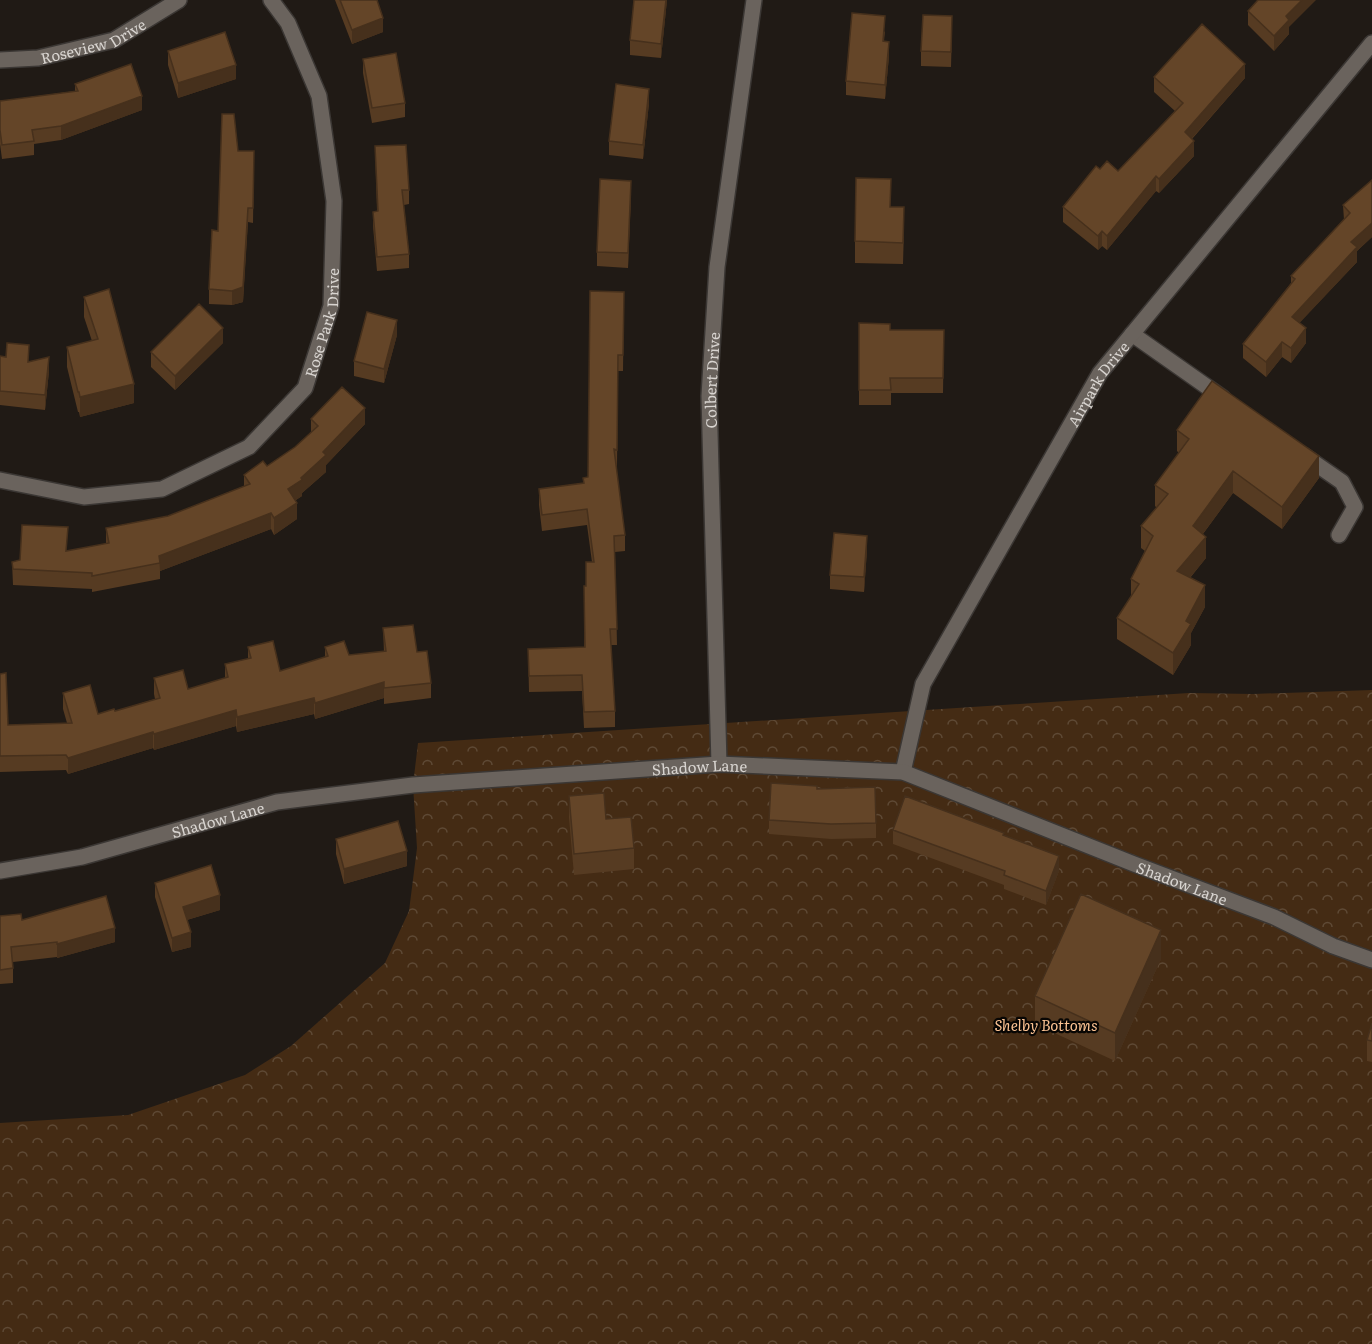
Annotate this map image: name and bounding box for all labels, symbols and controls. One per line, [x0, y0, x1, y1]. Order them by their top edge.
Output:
street label: Roseview Drive [38, 12, 150, 69]
street label: Rose Park Drive [298, 268, 344, 380]
street label: Colbert Drive [697, 331, 724, 429]
street label: Airpark Drive [1061, 335, 1134, 430]
street label: Shadow Lane [651, 752, 748, 780]
street label: Shadow Lane [168, 795, 267, 843]
street label: Shadow Lane [1133, 855, 1231, 910]
park label: Shelby Bottoms [994, 1013, 1098, 1036]

